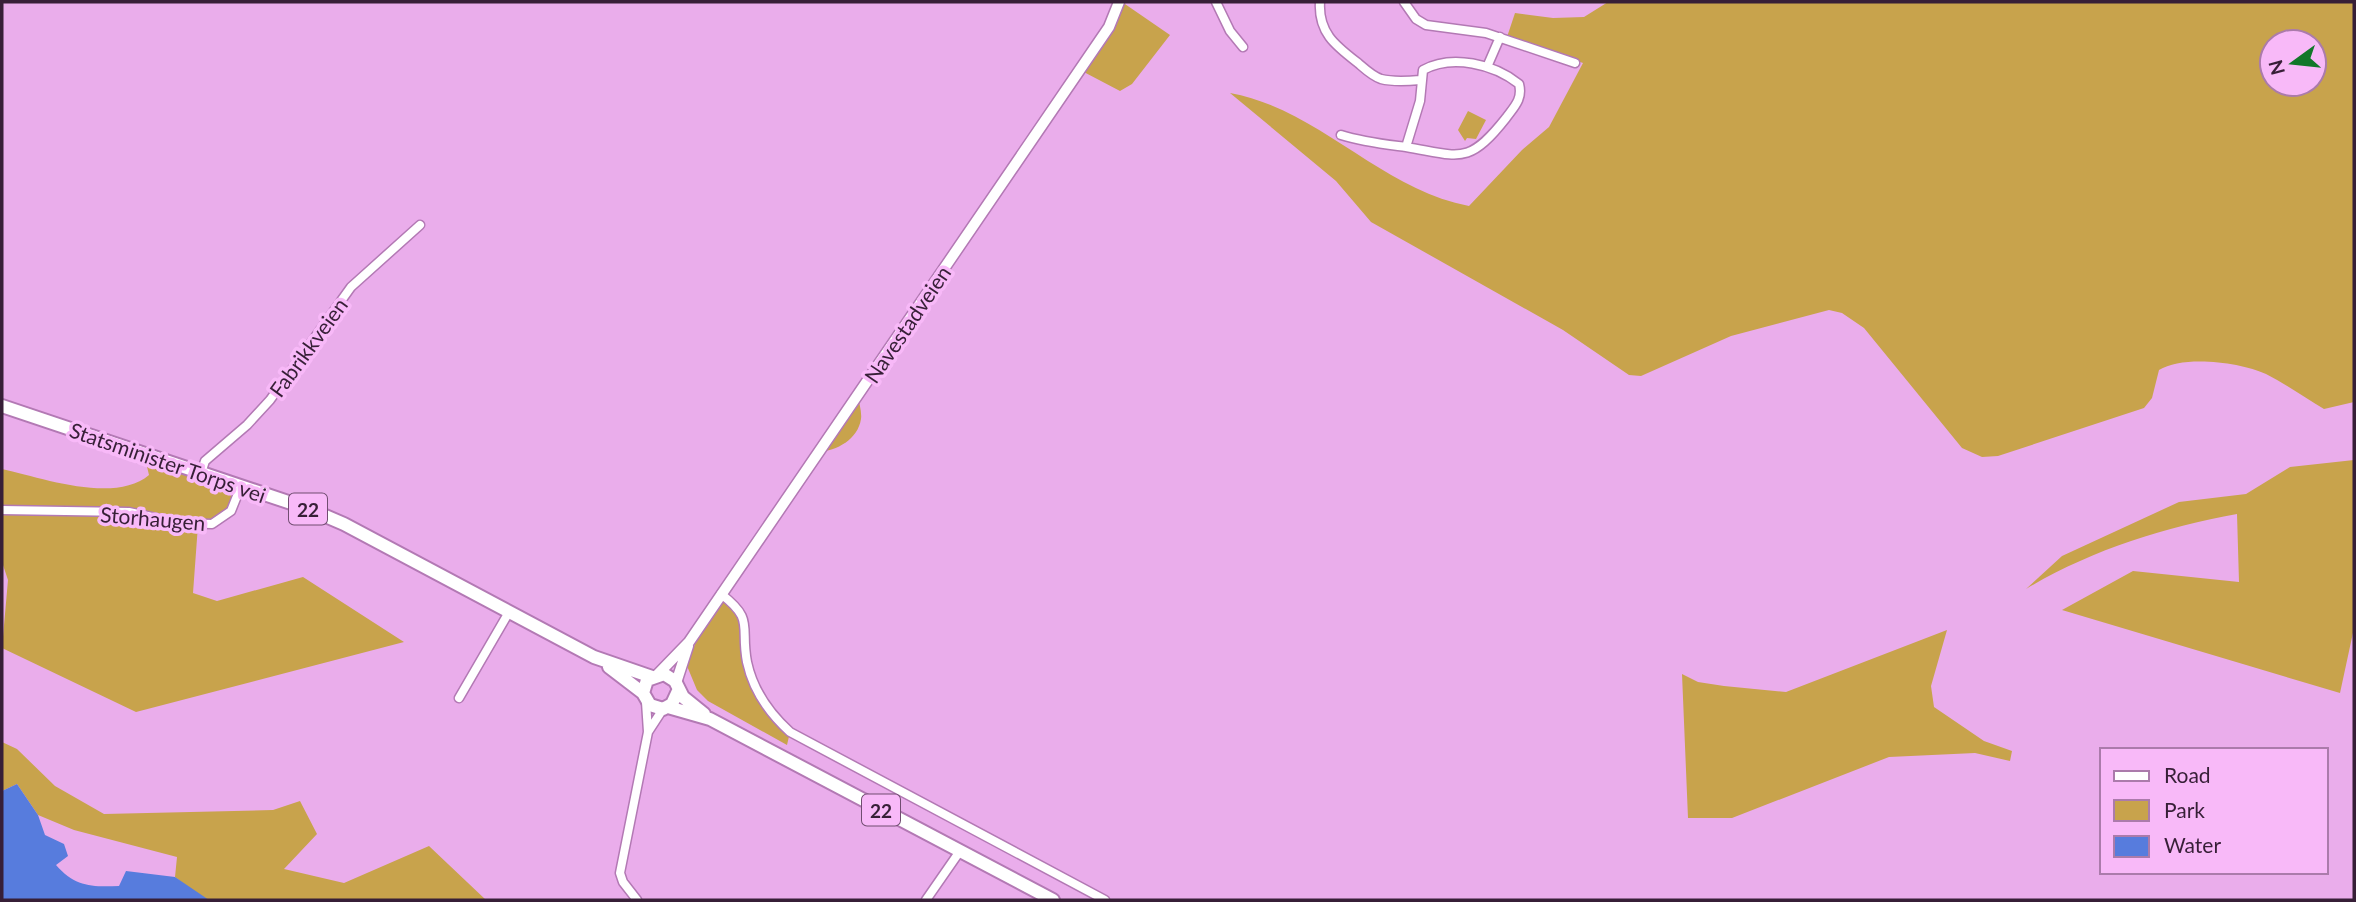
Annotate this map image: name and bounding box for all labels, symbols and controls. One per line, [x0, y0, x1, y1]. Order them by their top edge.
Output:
north arrow [2258, 28, 2328, 98]
text: N [2263, 57, 2289, 78]
street label: Navestadveien [859, 261, 955, 387]
street label: Fabrikkveien [264, 293, 352, 401]
street label: Statsminister Torps vei [67, 417, 269, 507]
road number: 22 [289, 494, 327, 524]
street label: Storhaugen [99, 501, 207, 535]
legend [2100, 748, 2328, 874]
text: Road [2164, 762, 2211, 787]
road number: 22 [862, 794, 900, 825]
text: Park [2164, 797, 2205, 822]
text: Water [2164, 832, 2221, 857]

